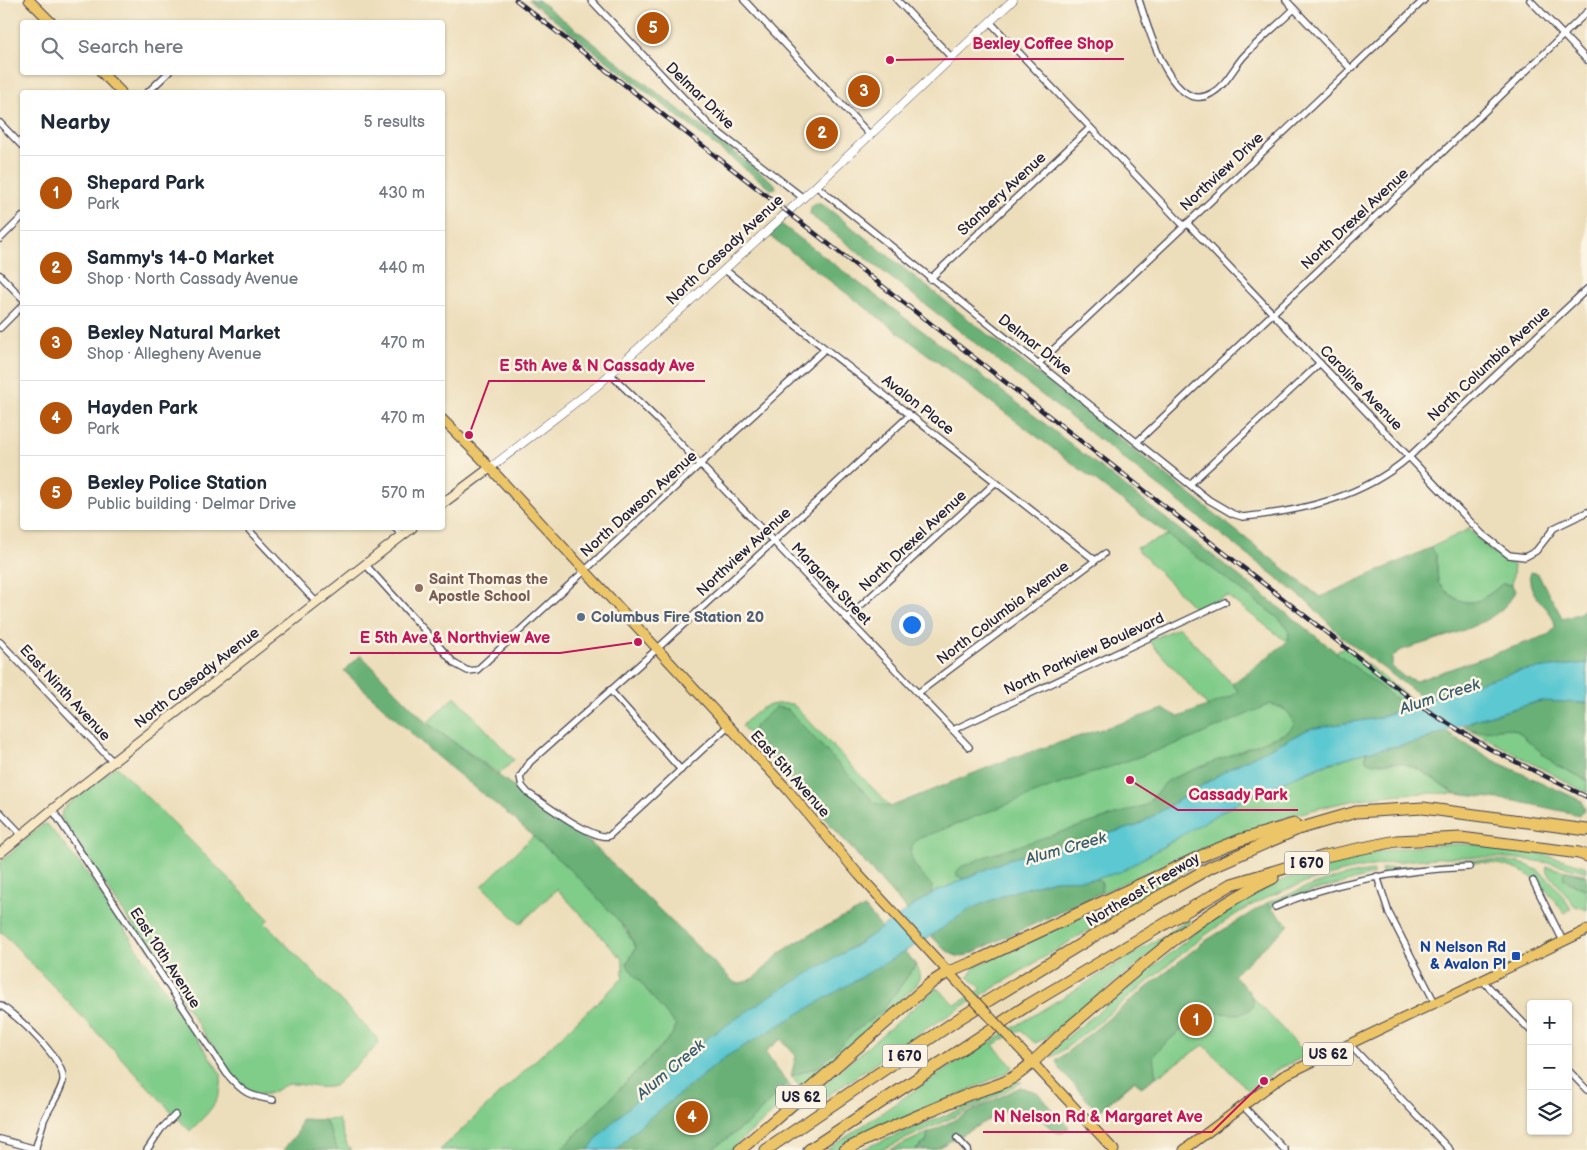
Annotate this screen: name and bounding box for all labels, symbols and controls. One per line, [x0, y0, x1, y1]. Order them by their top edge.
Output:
pin: 5 [637, 9, 669, 47]
search box [20, 20, 445, 75]
callout: Bexley Coffee Shop [962, 28, 1124, 59]
icon: search [38, 34, 66, 62]
text: Bexley Coffee Shop [972, 35, 1114, 54]
text: Search here [78, 36, 183, 59]
street label: Delmar Drive [662, 58, 739, 134]
pin: 3 [848, 72, 880, 110]
text: Nearby [40, 110, 110, 135]
text: 5 results [363, 113, 425, 132]
pin: 2 [806, 114, 838, 152]
street label: Northview Drive [1176, 128, 1268, 216]
street label: Stanbery Avenue [954, 148, 1050, 240]
street label: North Drexel Avenue [1297, 164, 1413, 274]
text: Shepard Park [87, 172, 204, 195]
text: 1 [53, 184, 59, 203]
text: 430 m [378, 184, 425, 203]
street label: North Cassady Avenue [662, 191, 788, 309]
text: Park [87, 195, 119, 214]
text: Sammy's 14-0 Market [87, 247, 274, 270]
text: 2 [51, 259, 61, 278]
text: 440 m [379, 259, 425, 278]
text: Shop · North Cassady Avenue [87, 270, 298, 289]
street label: North Columbia Avenue [1424, 302, 1554, 426]
street label: Delmar Drive [994, 310, 1076, 380]
text: Bexley Natural Market [87, 322, 280, 345]
text: 3 [51, 334, 61, 353]
text: 470 m [380, 334, 425, 353]
street label: Caroline Avenue [1315, 341, 1407, 435]
text: Shop · Allegheny Avenue [87, 345, 261, 364]
callout: E 5th Ave & N Cassady Ave [489, 350, 705, 381]
text: E 5th Ave & N Cassady Ave [499, 357, 695, 376]
street label: Avalon Place [878, 371, 958, 439]
text: Hayden Park [87, 397, 198, 420]
text: 4 [51, 409, 61, 428]
text: 470 m [380, 409, 425, 428]
text: Park [87, 420, 119, 439]
street label: North Dawson Avenue [577, 447, 701, 561]
text: Bexley Police Station [87, 472, 267, 495]
text: 5 [51, 484, 61, 503]
text: 570 m [381, 484, 425, 503]
street label: North Drexel Avenue [855, 486, 971, 596]
text: Public building · Delmar Drive [87, 495, 296, 514]
street label: Northview Avenue [693, 503, 795, 601]
street label: Margaret Street [787, 539, 875, 629]
street label: North Columbia Avenue [933, 557, 1073, 669]
place label: Saint Thomas the Apostle School [428, 570, 548, 606]
marker: Saint Thomas the Apostle School [413, 582, 425, 594]
place label: Columbus Fire Station 20 [591, 608, 764, 627]
street label: North Parkview Boulevard [1001, 609, 1167, 699]
marker: Columbus Fire Station 20 [575, 611, 587, 623]
your location [899, 612, 925, 638]
callout: E 5th Ave & Northview Ave [350, 622, 560, 653]
street label: North Cassady Avenue [131, 623, 263, 733]
text: E 5th Ave & Northview Ave [360, 629, 550, 648]
street label: East Ninth Avenue [15, 641, 115, 745]
water label: Alum Creek [1396, 675, 1484, 719]
street label: East 5th Avenue [746, 727, 834, 821]
callout: Cassady Park [1178, 779, 1298, 810]
text: Cassady Park [1188, 786, 1288, 805]
water label: Alum Creek [1022, 828, 1110, 870]
street label: Northeast Freeway [1083, 849, 1203, 931]
road number: I 670 [1284, 851, 1330, 874]
street label: East 10th Avenue [125, 904, 205, 1012]
place label: N Nelson Rd & Avalon Pl [1420, 938, 1506, 974]
marker: N Nelson Rd & Avalon Pl [1510, 950, 1522, 962]
map controls [1527, 1000, 1572, 1135]
button: + [1527, 1000, 1572, 1045]
pin: 1 [1180, 1001, 1212, 1039]
water label: Alum Creek [632, 1035, 710, 1105]
road number: US 62 [1303, 1042, 1353, 1066]
road number: I 670 [882, 1044, 928, 1068]
button: − [1527, 1045, 1572, 1090]
road number: US 62 [776, 1086, 826, 1108]
button: layers [1527, 1090, 1572, 1135]
pin: 4 [676, 1098, 708, 1136]
callout: N Nelson Rd & Margaret Ave [983, 1101, 1212, 1132]
text: N Nelson Rd & Margaret Ave [993, 1108, 1203, 1127]

